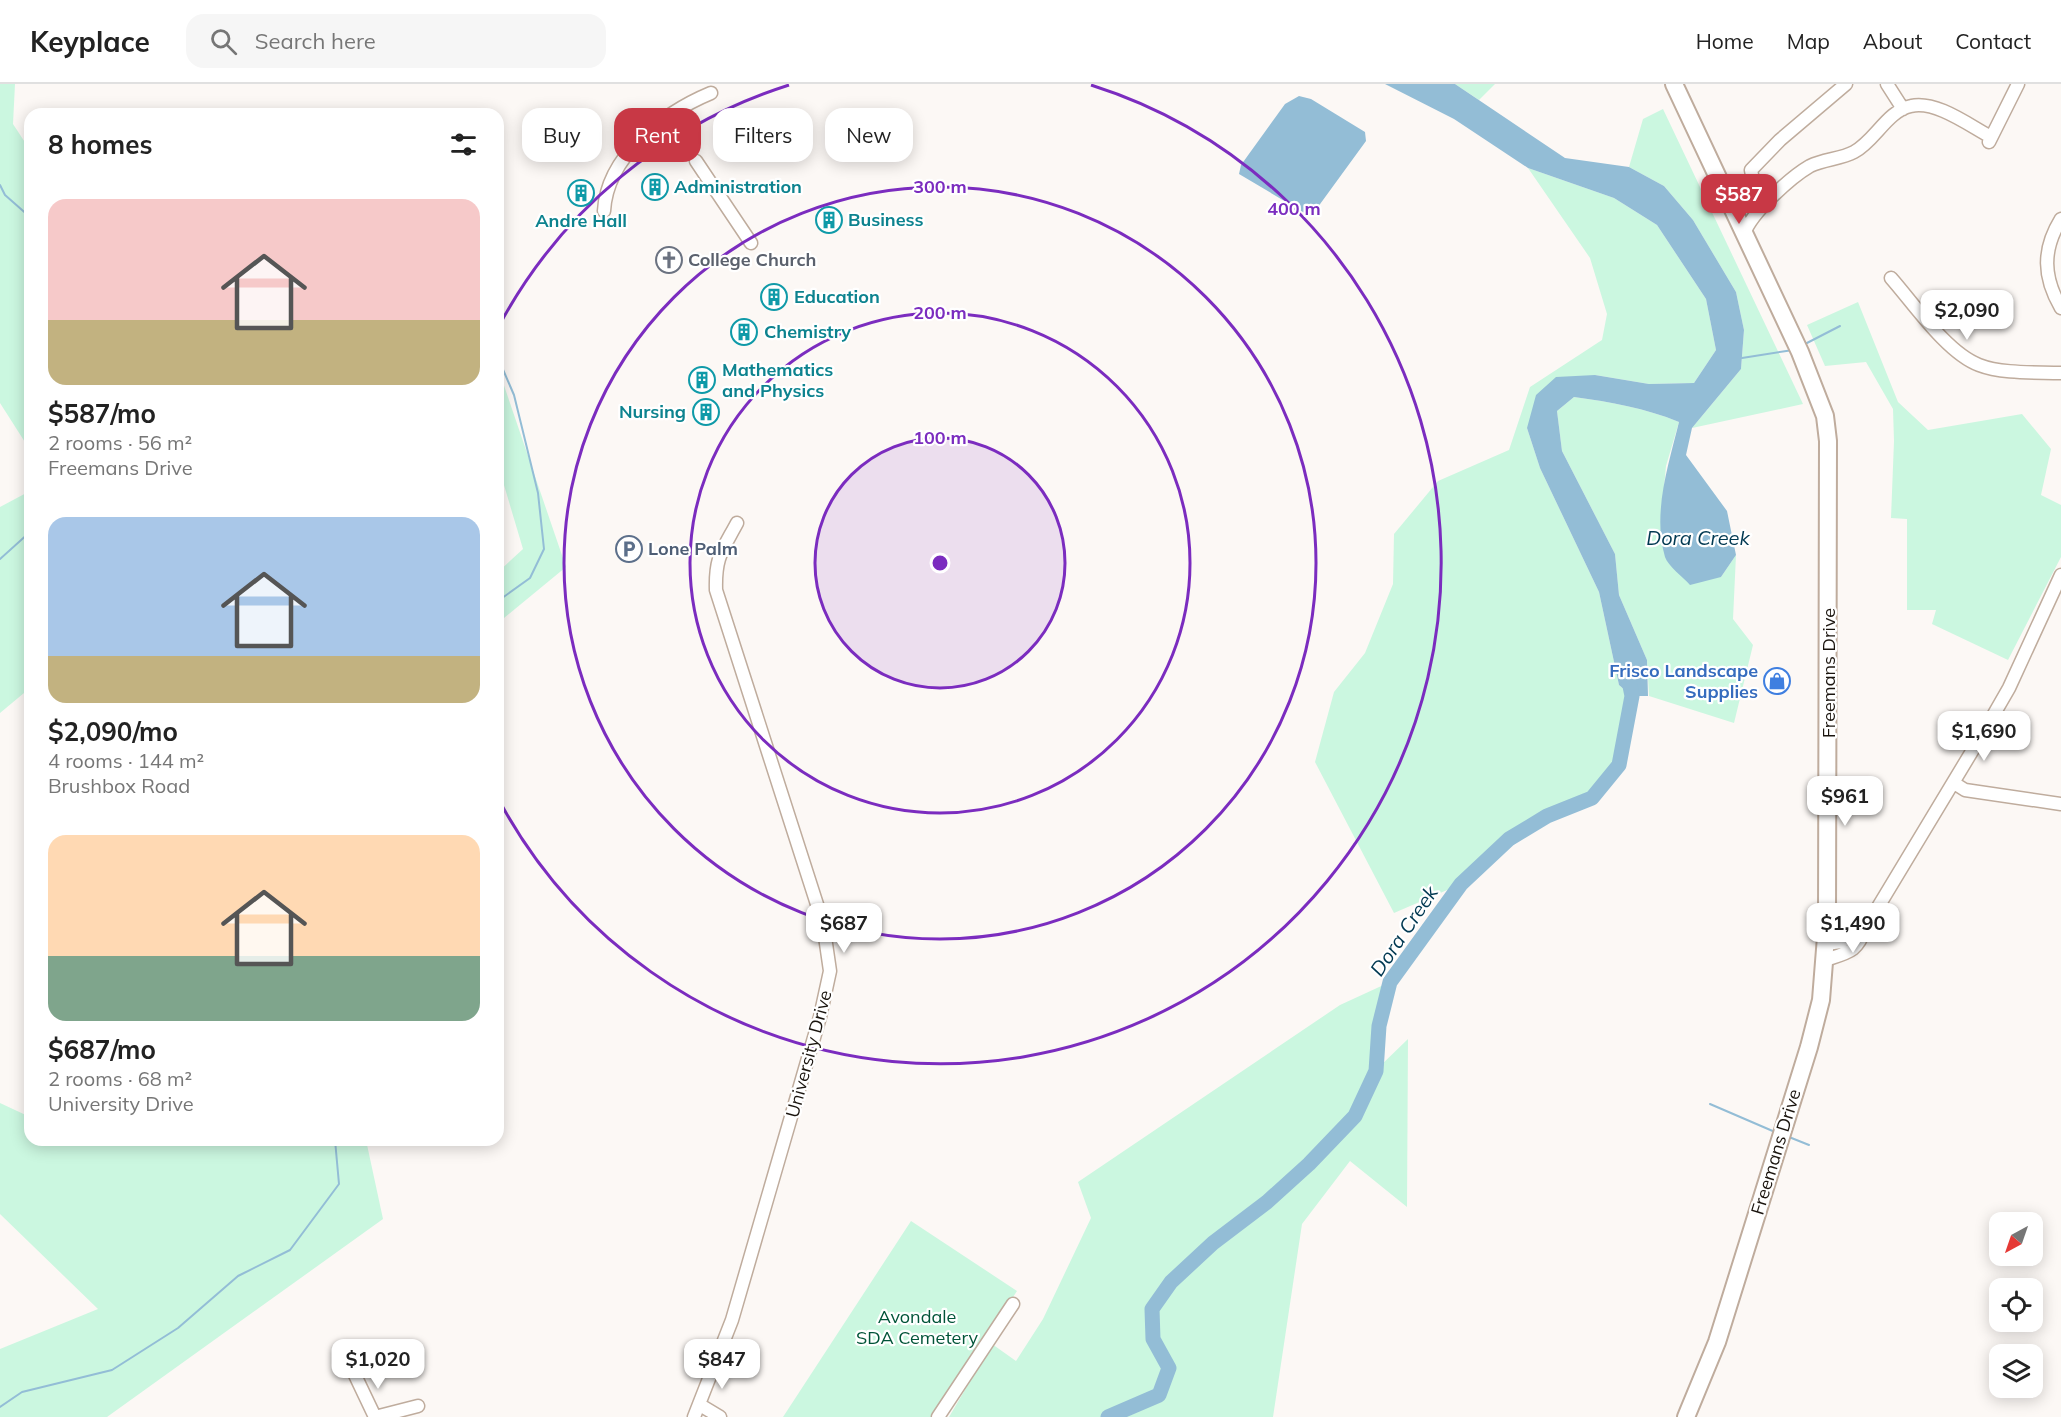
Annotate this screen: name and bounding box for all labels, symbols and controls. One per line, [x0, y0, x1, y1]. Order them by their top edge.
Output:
search box [186, 14, 606, 68]
text: Keyplace [30, 24, 150, 59]
icon: search [207, 25, 240, 58]
text: Search here [255, 27, 376, 55]
text: Home [1696, 28, 1754, 54]
text: Map [1787, 28, 1830, 54]
text: About [1863, 28, 1922, 54]
text: Contact [1955, 28, 2031, 54]
chip: Buy [522, 108, 602, 162]
chip: Rent [614, 108, 701, 162]
chip: Filters [713, 108, 813, 162]
chip: New [825, 108, 913, 162]
text: 8 homes [48, 128, 152, 161]
icon: filters [447, 128, 480, 161]
building icon: Administration [640, 172, 670, 202]
pin: $587 [1703, 174, 1775, 225]
place label: Administration [674, 175, 802, 198]
text: 300 m [913, 175, 967, 198]
building icon: Andre Hall [566, 178, 596, 208]
text: $587 [1715, 181, 1763, 206]
text: 400 m [1267, 197, 1321, 220]
building icon: Business [814, 205, 844, 235]
place label: Business [848, 208, 924, 231]
place label: Andre Hall [535, 209, 627, 232]
icon: home [210, 238, 318, 346]
church icon: College Church [654, 245, 684, 275]
place label: College Church [688, 248, 816, 271]
building icon: Education [759, 282, 789, 312]
place label: Education [794, 285, 880, 308]
pin: $2,090 [1918, 290, 2016, 341]
text: $2,090 [1935, 297, 1999, 322]
text: 200 m [913, 301, 967, 324]
building icon: Chemistry [729, 317, 759, 347]
place label: Chemistry [764, 320, 851, 343]
place label: Mathematics and Physics [722, 358, 833, 402]
building icon: Mathematics and Physics [687, 365, 717, 395]
text: $587/mo [48, 397, 156, 430]
building icon: Nursing [691, 397, 721, 427]
place label: Nursing [619, 400, 686, 423]
text: 100 m [913, 426, 967, 449]
text: 2 rooms · 56 m² [48, 430, 192, 455]
text: Freemans Drive [48, 455, 193, 480]
water label: Dora Creek [1646, 525, 1750, 550]
parking icon: Lone Palm [614, 534, 644, 564]
place label: Lone Palm [648, 537, 738, 560]
centre of rings [930, 553, 950, 573]
icon: home [210, 556, 318, 664]
street label: Freemans Drive [1817, 608, 1840, 738]
place label: Frisco Landscape Supplies [1609, 659, 1758, 703]
shop icon: Frisco Landscape Supplies [1762, 666, 1792, 696]
pin: $1,690 [1935, 711, 2033, 762]
text: $2,090/mo [48, 715, 178, 748]
text: $1,690 [1952, 718, 2016, 743]
text: 4 rooms · 144 m² [48, 748, 204, 773]
text: Brushbox Road [48, 773, 190, 798]
pin: $961 [1809, 776, 1881, 827]
text: $961 [1821, 783, 1869, 808]
icon: home [210, 874, 318, 982]
water label: Dora Creek [1364, 880, 1443, 981]
pin: $687 [808, 903, 880, 954]
pin: $1,490 [1804, 903, 1902, 954]
text: $687 [820, 910, 868, 935]
text: $1,490 [1821, 910, 1885, 935]
street label: University Drive [780, 988, 837, 1120]
text: $687/mo [48, 1033, 156, 1066]
text: 2 rooms · 68 m² [48, 1066, 192, 1091]
street label: Freemans Drive [1745, 1086, 1806, 1217]
text: University Drive [48, 1091, 194, 1116]
north arrow [1989, 1212, 2043, 1266]
map controls [1989, 1212, 2043, 1398]
button: locate [1989, 1278, 2043, 1332]
park label: Avondale SDA Cemetery [856, 1305, 978, 1349]
pin: $1,020 [329, 1339, 427, 1390]
pin: $847 [686, 1339, 758, 1390]
button: layers [1989, 1344, 2043, 1398]
text: $1,020 [346, 1346, 410, 1371]
text: $847 [698, 1346, 746, 1371]

